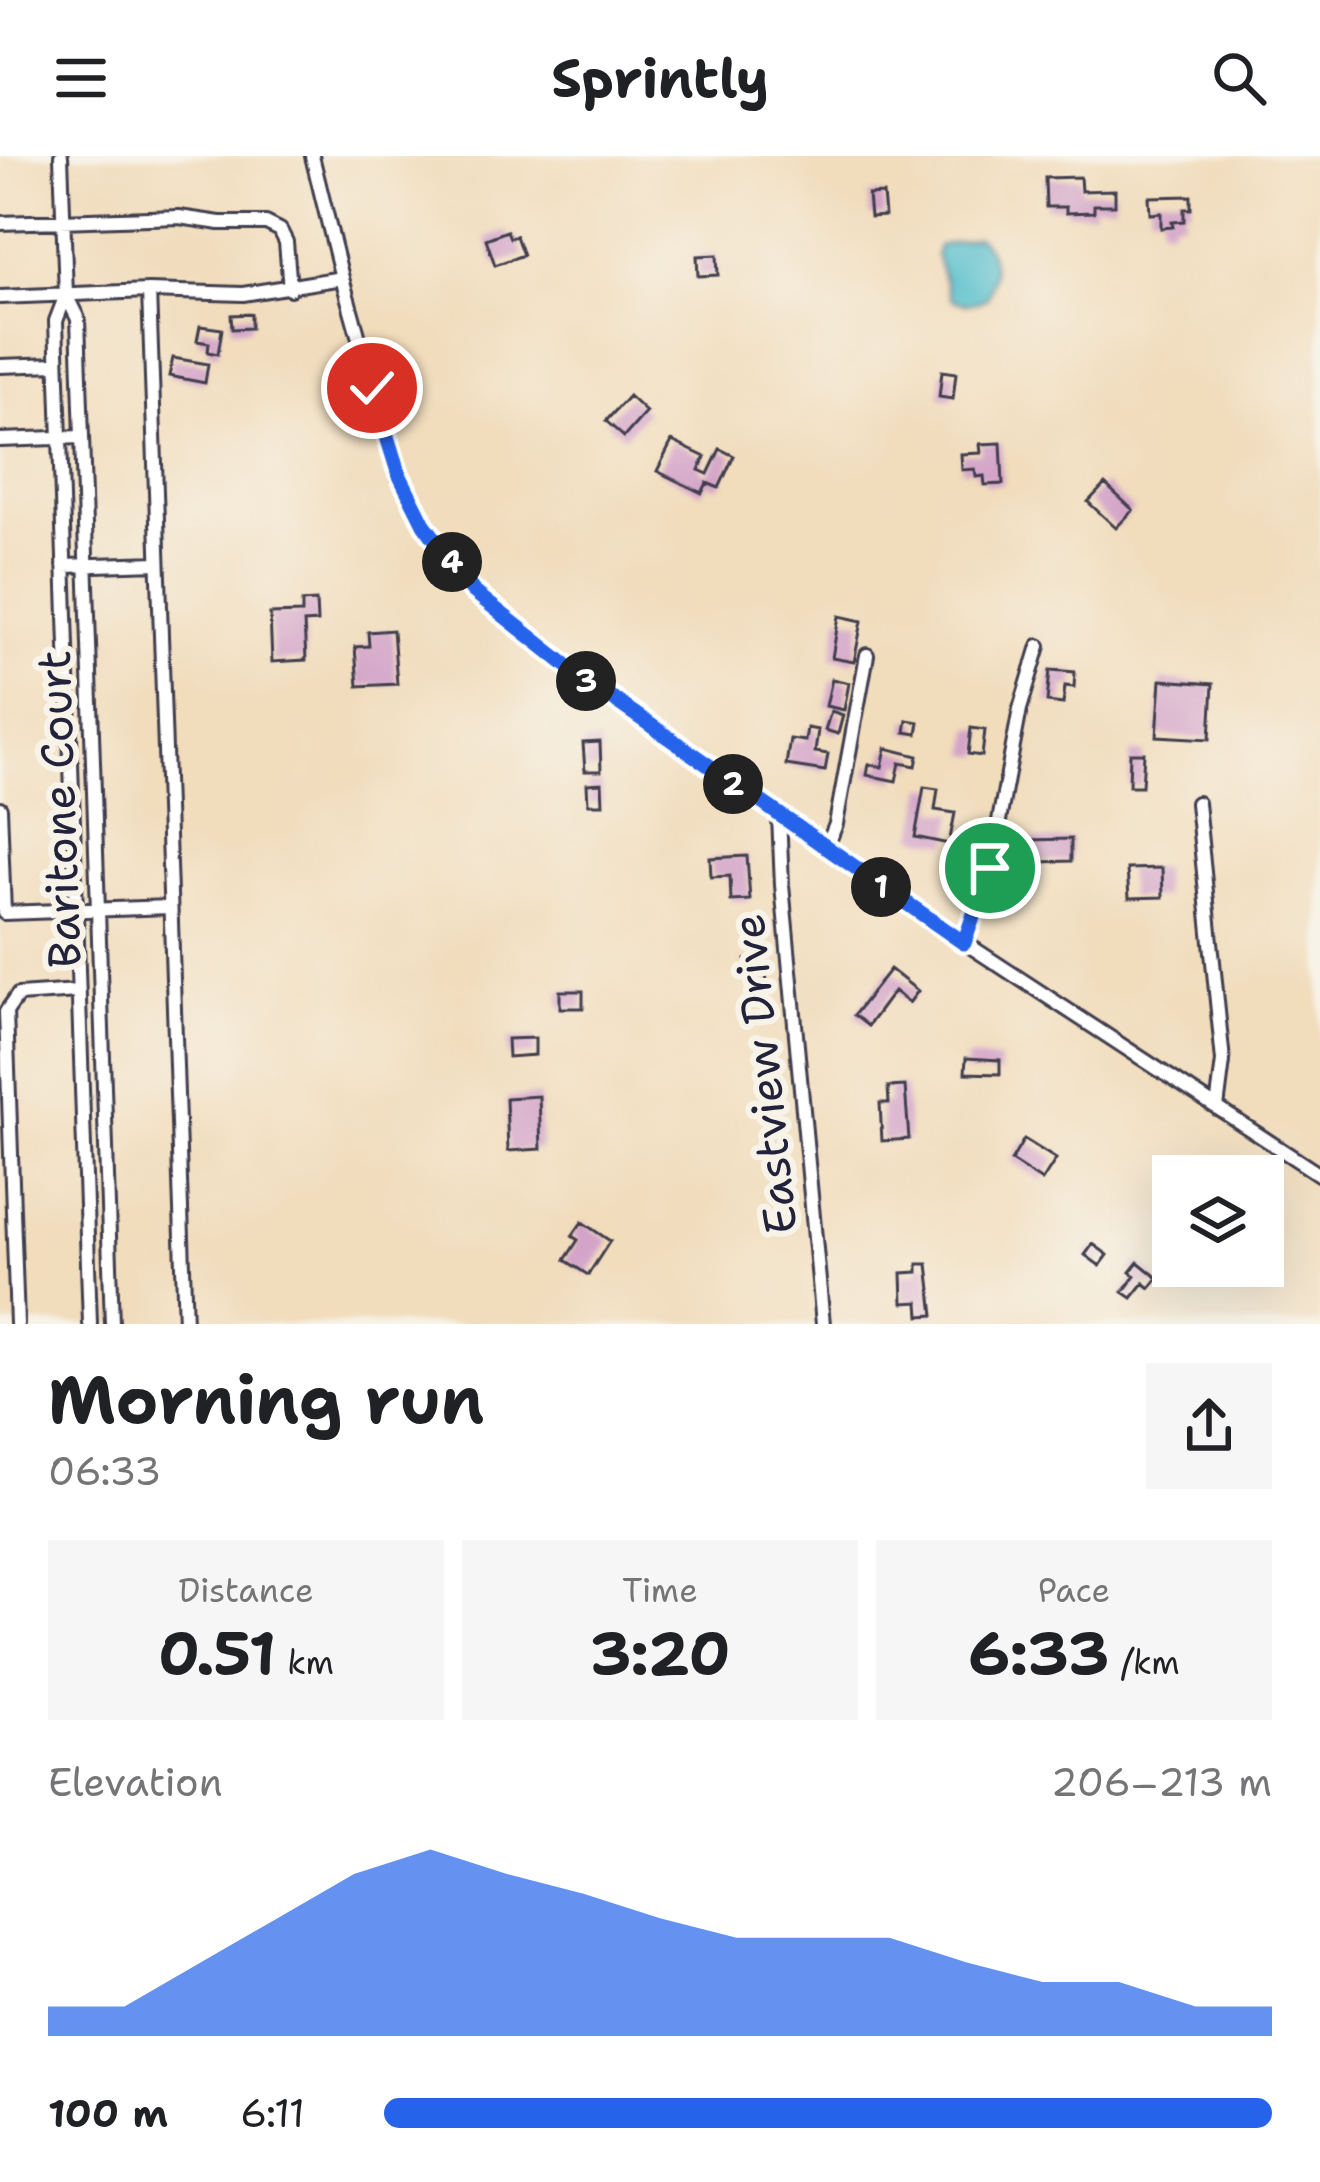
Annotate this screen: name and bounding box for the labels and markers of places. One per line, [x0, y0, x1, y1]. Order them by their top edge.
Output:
pin [321, 337, 423, 439]
pin: 4 [422, 532, 482, 592]
pin: 3 [556, 651, 616, 711]
pin: 2 [703, 754, 763, 814]
pin [939, 817, 1041, 919]
pin: 1 [851, 857, 911, 917]

